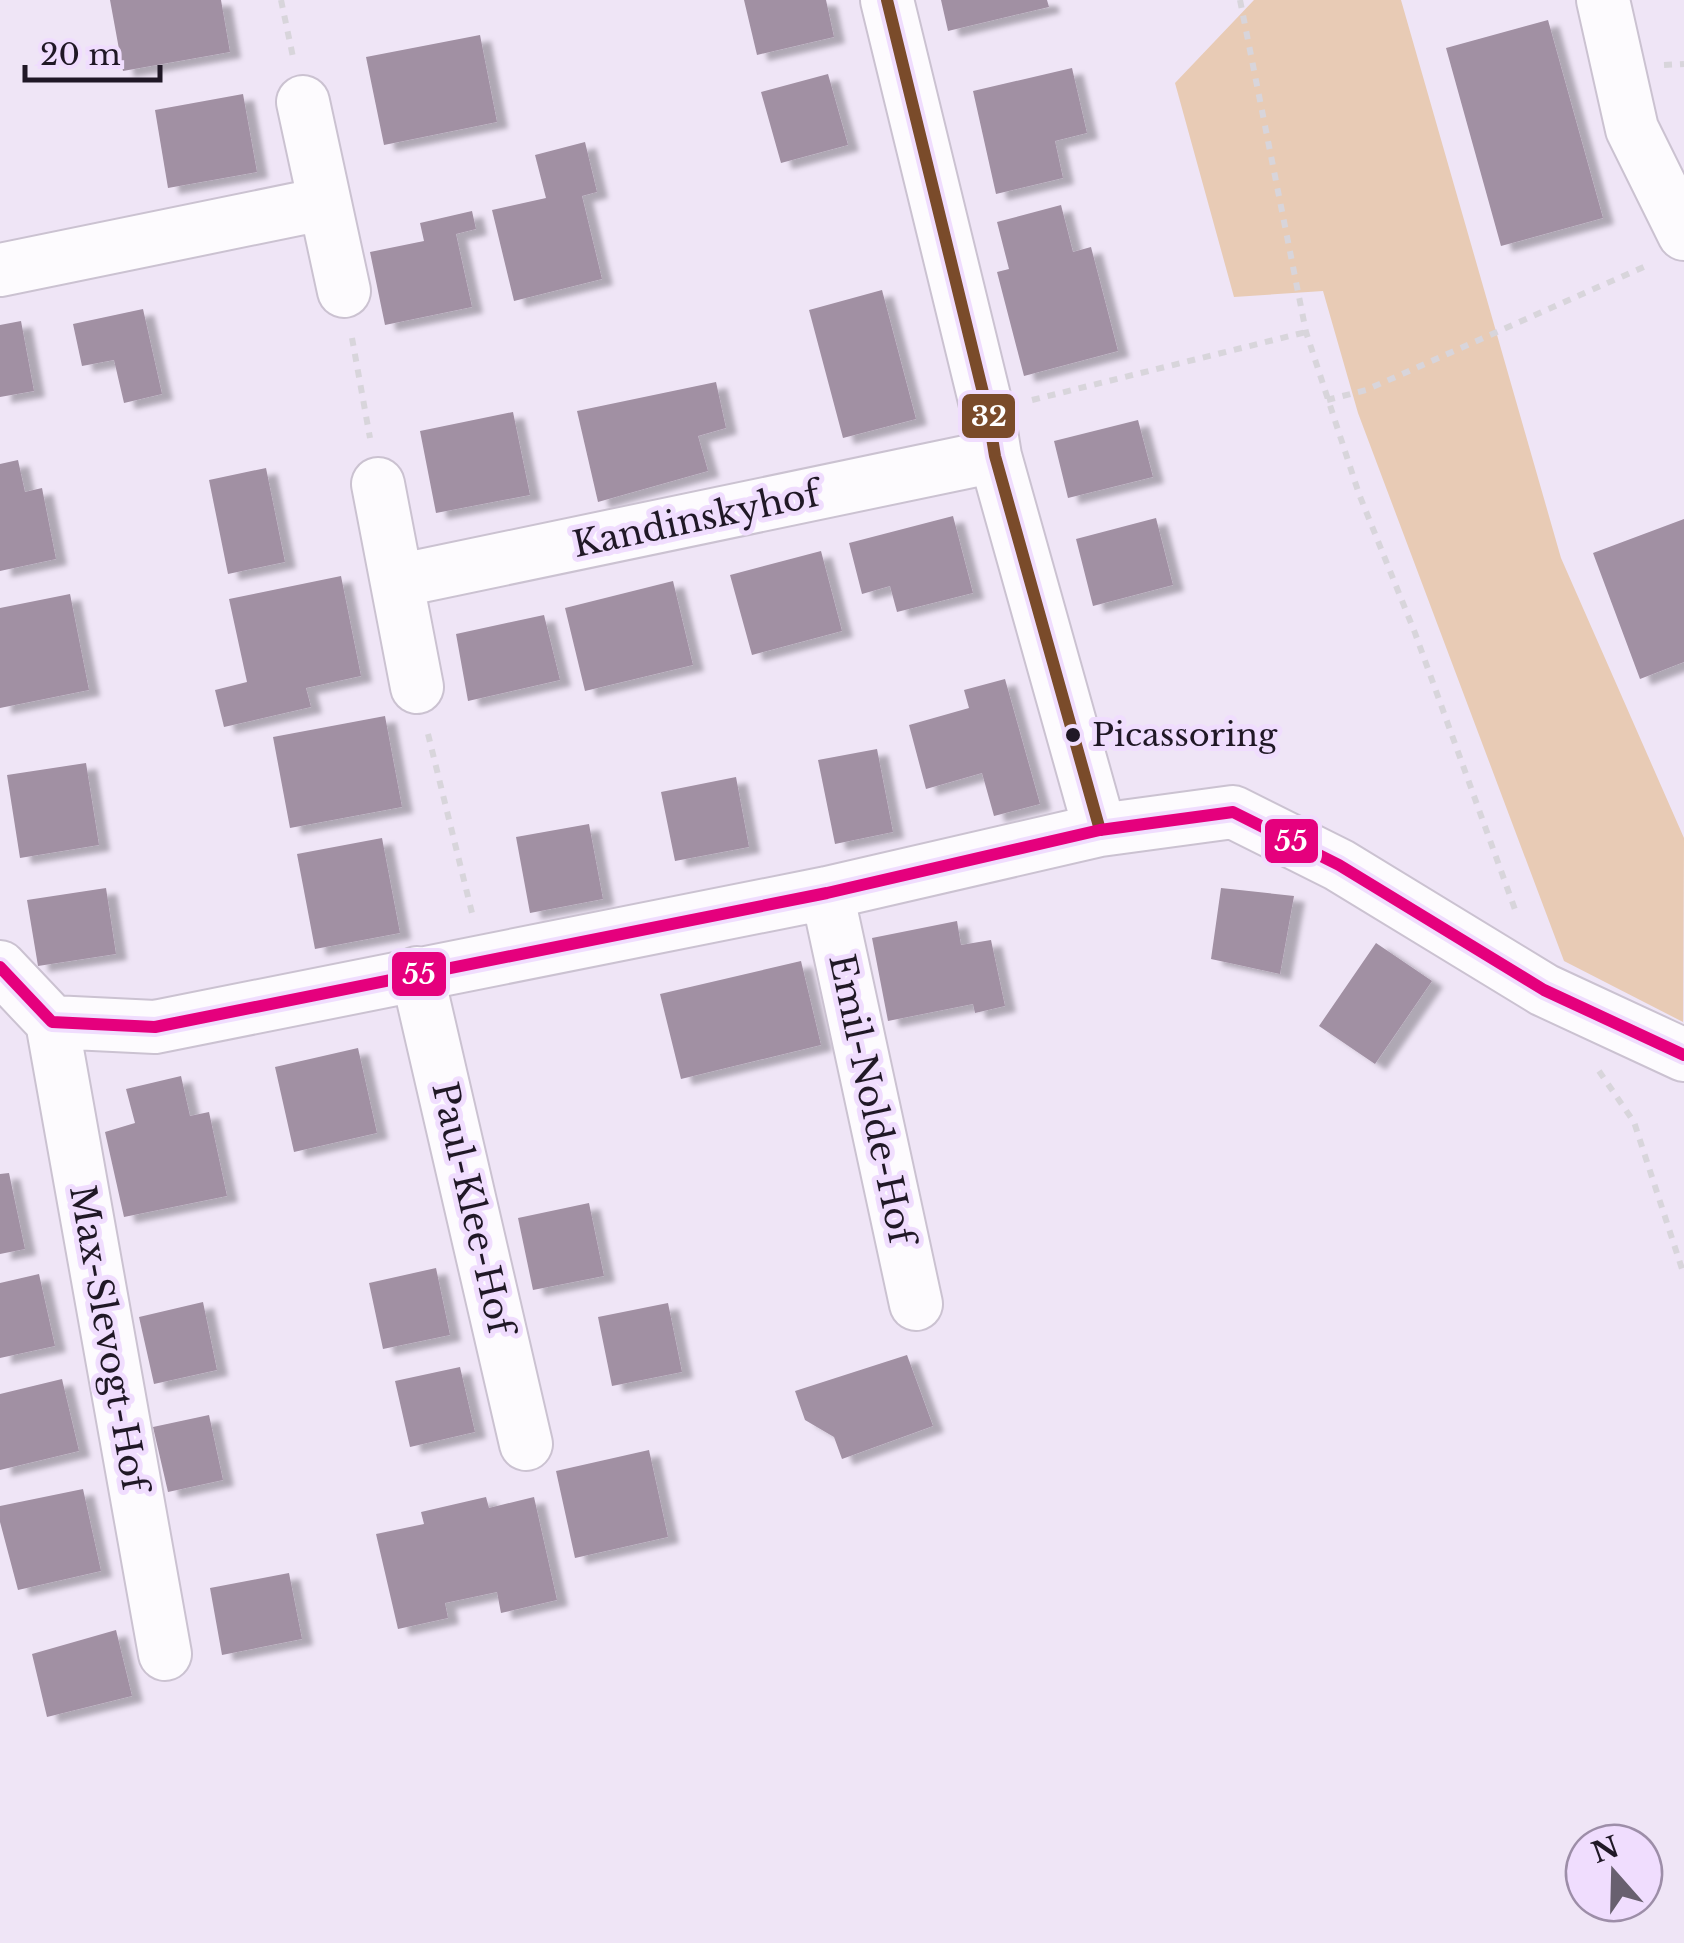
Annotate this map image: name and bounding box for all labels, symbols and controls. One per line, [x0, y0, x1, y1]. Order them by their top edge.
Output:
scale bar [25, 20, 160, 82]
text: 20 m [40, 36, 121, 73]
line badge: 32 [960, 392, 1017, 440]
text: 32 [971, 399, 1007, 434]
street label: Kandinskyhof [569, 471, 827, 566]
place label: Picassoring [1092, 715, 1278, 755]
marker: Picassoring [1063, 725, 1083, 745]
line badge: 55 [1263, 817, 1320, 865]
text: 55 [1274, 824, 1308, 859]
line badge: 55 [390, 950, 448, 998]
street label: Emil-Nolde-Hof [820, 950, 924, 1251]
text: 55 [402, 957, 436, 992]
street label: Paul-Klee-Hof [423, 1078, 524, 1342]
street label: Max-Slevogt-Hof [61, 1182, 158, 1498]
north arrow [1564, 1823, 1664, 1923]
text: N [1587, 1829, 1624, 1871]

